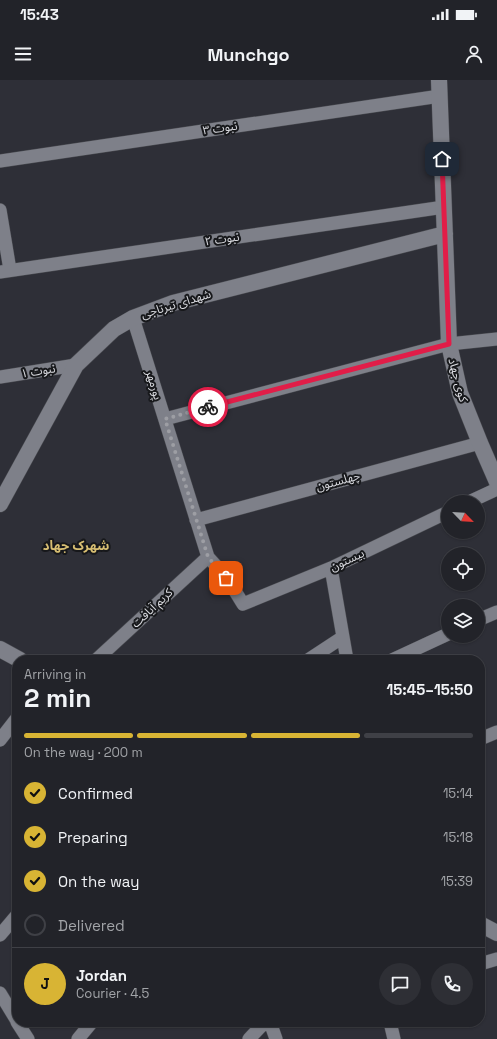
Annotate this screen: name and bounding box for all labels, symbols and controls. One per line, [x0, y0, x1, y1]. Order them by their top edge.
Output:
text: 15:43 [20, 5, 59, 24]
icon: menu [12, 43, 34, 65]
text: Munchgo [207, 43, 290, 66]
icon: person [463, 43, 485, 65]
street label: نبوت ۳ [202, 118, 238, 138]
pin [425, 142, 459, 176]
icon: home [431, 148, 453, 170]
street label: نبوت ۲ [204, 229, 240, 249]
street label: شهدای تیرتاجی [139, 286, 213, 322]
street label: کوی جهاد [444, 356, 472, 405]
street label: نبوت ۱ [20, 360, 56, 382]
street label: پورمهر [142, 367, 166, 402]
courier [188, 387, 228, 427]
icon: bike [197, 396, 219, 418]
street label: چهلستون [314, 467, 362, 495]
north arrow [441, 495, 485, 539]
map controls [441, 495, 485, 643]
district label: شهرک جهاد [43, 537, 109, 554]
street label: بیستون [327, 545, 367, 575]
button: locate [441, 547, 485, 591]
pin [209, 561, 243, 595]
icon: bag [215, 567, 237, 589]
street label: کریم آیافت [128, 584, 178, 632]
button: layers [441, 599, 485, 643]
text: Arriving in [24, 666, 86, 683]
text: 15:45–15:50 [386, 680, 473, 699]
text: 2 min [24, 681, 91, 715]
text: On the way · 200 m [24, 744, 143, 761]
icon: check [24, 782, 46, 804]
text: Confirmed [58, 784, 133, 803]
text: 15:14 [443, 785, 473, 802]
icon: check [24, 826, 46, 848]
text: Preparing [58, 828, 128, 847]
text: 15:18 [443, 829, 473, 846]
icon: check [24, 870, 46, 892]
text: On the way [58, 872, 139, 891]
text: 15:39 [441, 873, 473, 890]
text: Delivered [58, 916, 125, 935]
button: chat [379, 963, 421, 1005]
button: phone [431, 963, 473, 1005]
text: Jordan [76, 966, 127, 985]
text: J [40, 974, 50, 993]
text: Courier · 4.5 [76, 985, 149, 1002]

